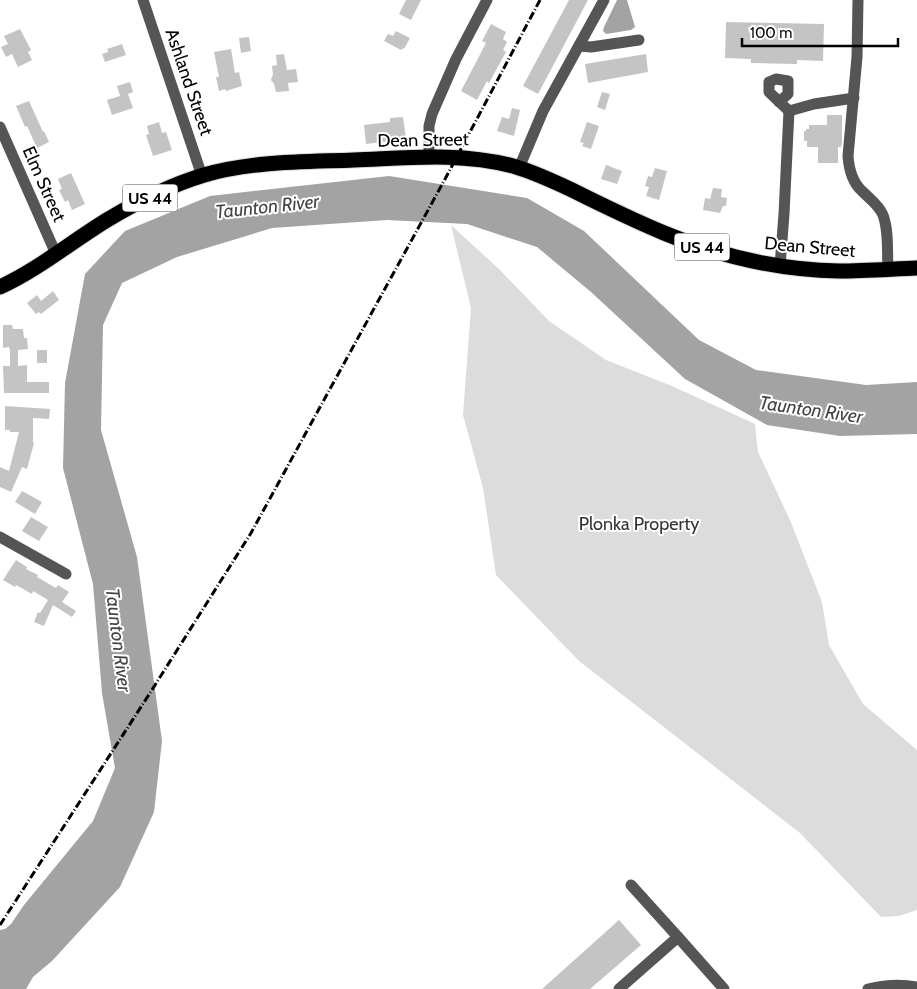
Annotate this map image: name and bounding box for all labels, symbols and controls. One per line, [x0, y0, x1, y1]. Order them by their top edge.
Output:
scale bar [742, 15, 898, 47]
text: 100 m [750, 24, 792, 42]
street label: Ashland Street [160, 26, 218, 138]
street label: Dean Street [377, 128, 469, 152]
street label: Elm Street [18, 143, 70, 225]
road number: US 44 [122, 184, 178, 212]
water label: Taunton River [214, 189, 321, 223]
street label: Dean Street [764, 232, 856, 262]
road number: US 44 [674, 233, 730, 260]
water label: Taunton River [758, 391, 865, 428]
park label: Plonka Property [579, 513, 699, 535]
water label: Taunton River [101, 587, 136, 694]

